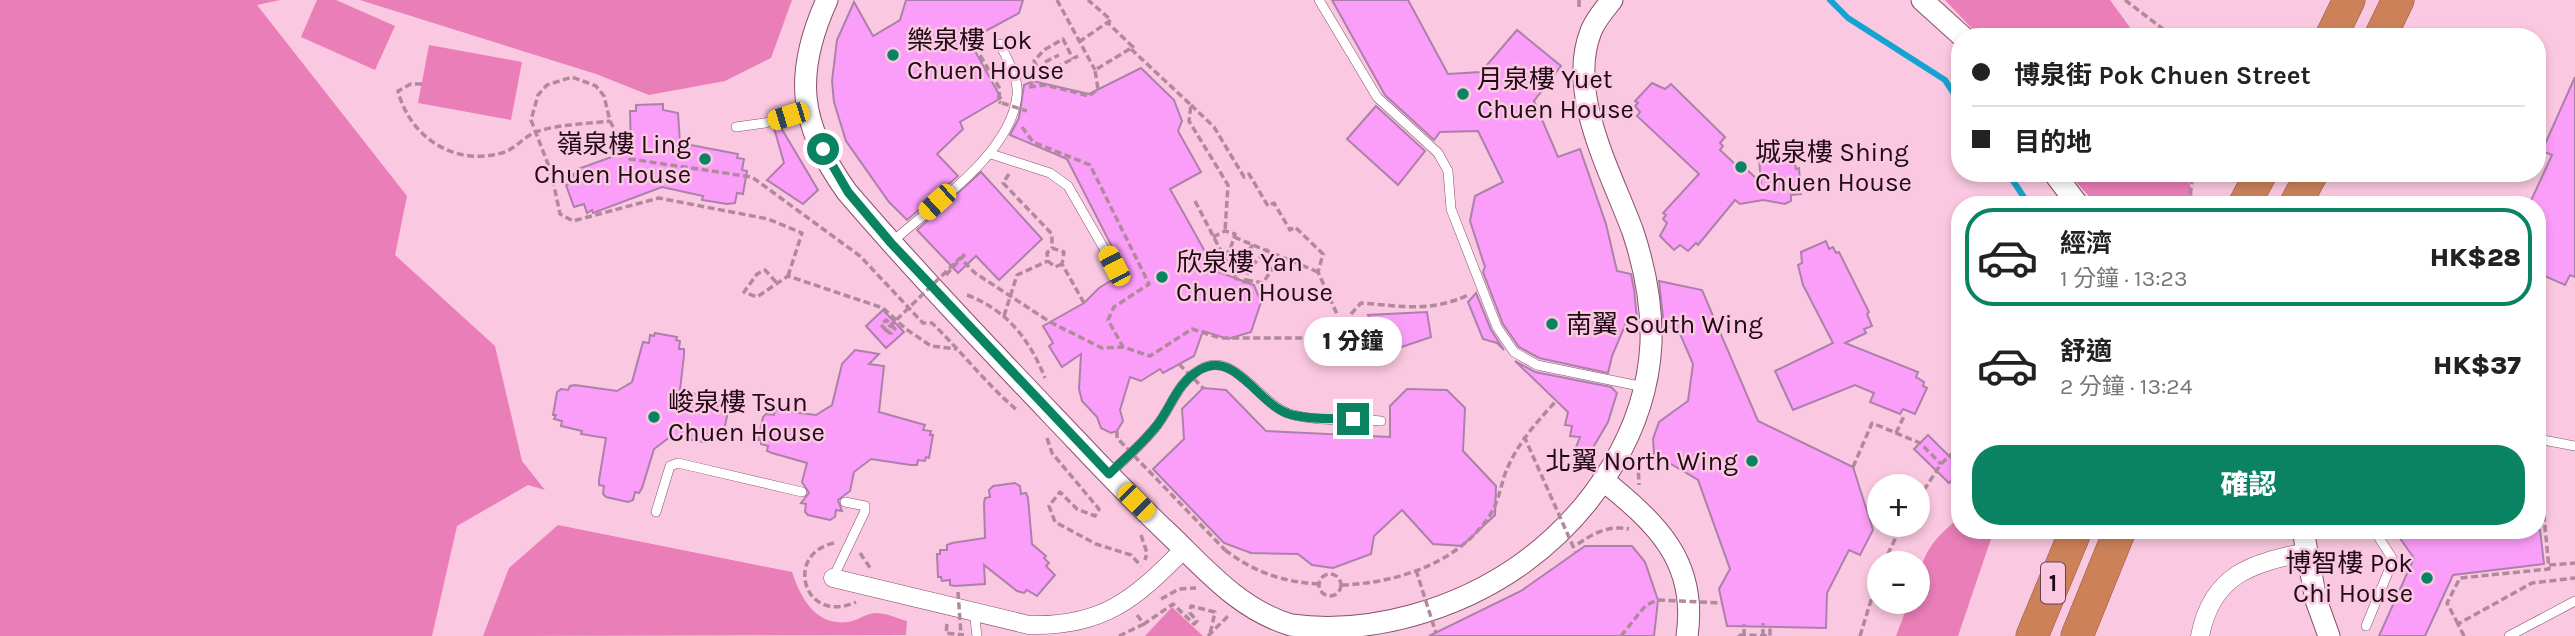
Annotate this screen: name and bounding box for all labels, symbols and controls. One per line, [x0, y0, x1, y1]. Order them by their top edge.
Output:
place label: 樂泉樓 Lok Chuen House [907, 25, 1064, 86]
marker: 樂泉樓 Lok Chuen House [885, 47, 901, 63]
text: 博泉街 Pok Chuen Street [2014, 60, 2311, 91]
place label: 月泉樓 Yuet Chuen House [1477, 64, 1634, 125]
marker: 月泉樓 Yuet Chuen House [1455, 86, 1471, 102]
car [765, 100, 812, 132]
text: 目的地 [2014, 127, 2092, 158]
place label: 嶺泉樓 Ling Chuen House [534, 129, 691, 190]
route start [807, 133, 839, 165]
place label: 城泉樓 Shing Chuen House [1755, 137, 1912, 198]
marker: 嶺泉樓 Ling Chuen House [697, 151, 713, 167]
marker: 城泉樓 Shing Chuen House [1733, 159, 1749, 175]
car [915, 180, 960, 224]
icon: car [1976, 226, 2039, 289]
text: 經濟 [2060, 228, 2112, 259]
text: HK$28 [2430, 242, 2521, 273]
car [1095, 243, 1134, 289]
place label: 欣泉樓 Yan Chuen House [1176, 247, 1333, 308]
text: 1 分鐘 · 13:23 [2060, 265, 2188, 292]
marker: 欣泉樓 Yan Chuen House [1154, 269, 1170, 285]
place label: 南翼 South Wing [1566, 309, 1763, 340]
marker: 南翼 South Wing [1544, 316, 1560, 332]
callout: 1 分鐘 [1304, 318, 1402, 366]
text: 1 分鐘 [1322, 328, 1384, 355]
icon: car [1976, 334, 2039, 397]
text: 舒適 [2060, 336, 2112, 367]
text: HK$37 [2433, 350, 2521, 381]
text: 2 分鐘 · 13:24 [2060, 373, 2192, 400]
place label: 峻泉樓 Tsun Chuen House [668, 387, 825, 448]
route end [1337, 403, 1369, 435]
marker: 峻泉樓 Tsun Chuen House [646, 409, 662, 425]
button: 確認 [1972, 445, 2525, 525]
place label: 北翼 North Wing [1545, 446, 1738, 477]
marker: 北翼 North Wing [1744, 453, 1760, 469]
map controls [1867, 474, 1930, 614]
button: + [1867, 474, 1930, 537]
car [1114, 480, 1159, 524]
place label: 博智樓 Pok Chi House [2286, 548, 2413, 609]
button: − [1867, 551, 1930, 614]
road number: 1 [2041, 562, 2065, 604]
marker: 博智樓 Pok Chi House [2419, 570, 2435, 586]

